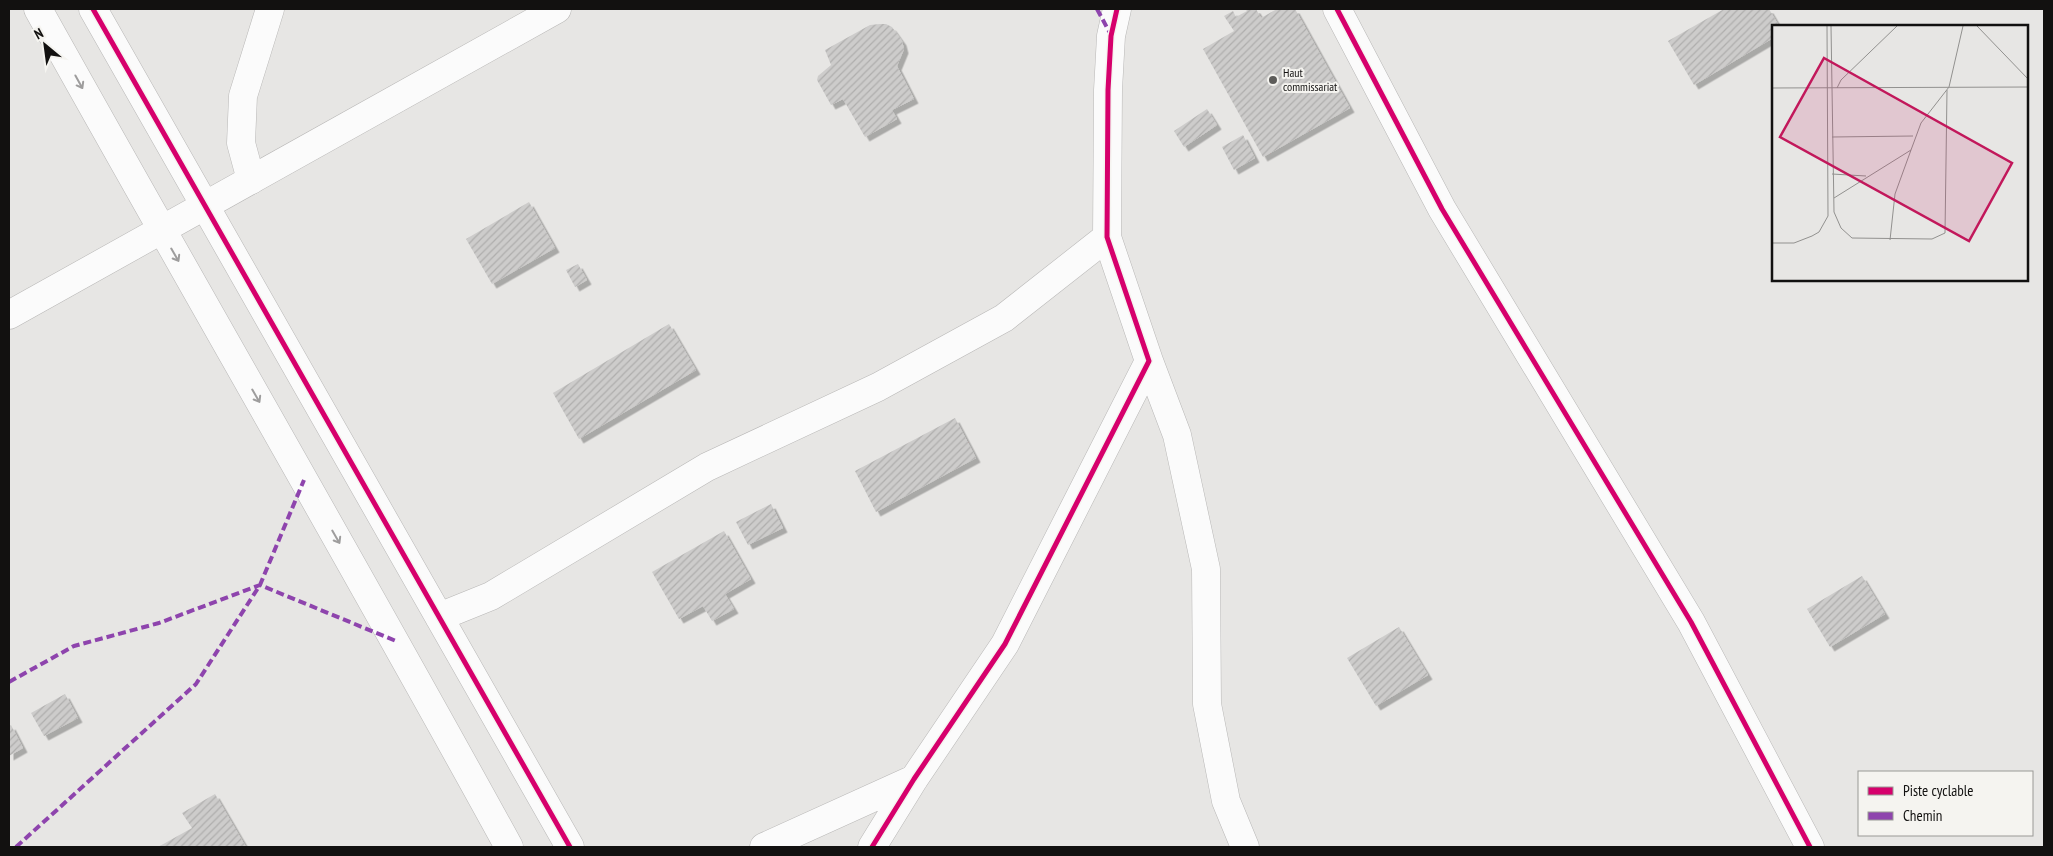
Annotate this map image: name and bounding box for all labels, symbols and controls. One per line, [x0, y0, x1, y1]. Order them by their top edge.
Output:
north arrow [20, 20, 70, 70]
text: N [31, 24, 46, 43]
inset map [1772, 25, 2028, 281]
place label: Haut commissariat [1283, 65, 1338, 94]
one-way arrow [75, 74, 84, 89]
marker: Haut commissariat [1267, 74, 1279, 86]
one-way arrow [170, 247, 180, 262]
one-way arrow [251, 388, 261, 402]
one-way arrow [332, 529, 342, 543]
legend [1858, 771, 2033, 836]
text: Piste cyclable [1903, 781, 1973, 800]
text: Chemin [1903, 806, 1942, 825]

